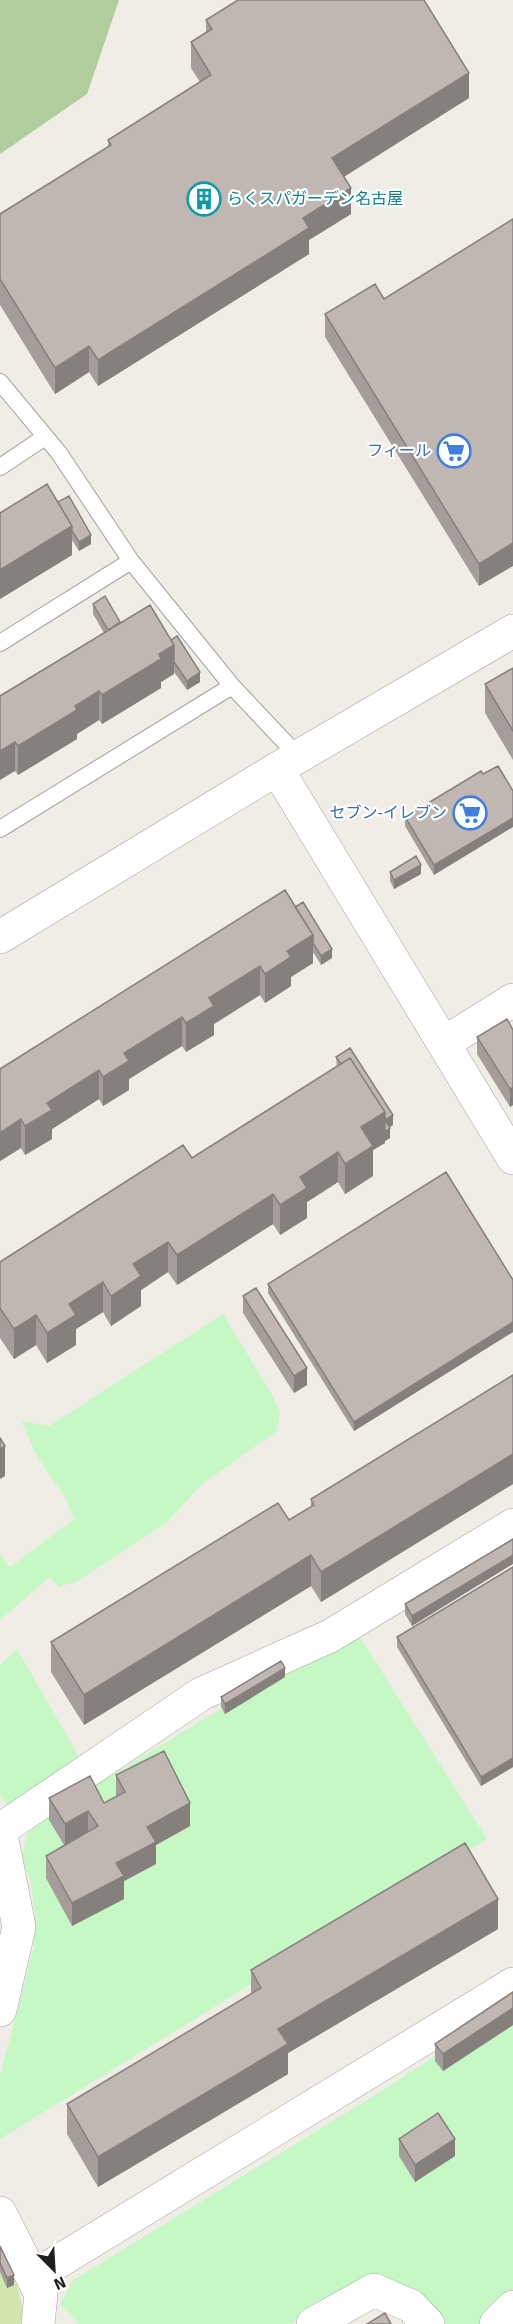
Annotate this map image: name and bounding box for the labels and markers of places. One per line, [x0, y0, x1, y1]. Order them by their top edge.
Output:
building icon: らくスパガーデン名古屋 [186, 181, 222, 217]
place label: らくスパガーデン名古屋 [227, 189, 403, 209]
supermarket icon: フィール [436, 433, 472, 469]
place label: フィール [367, 441, 431, 461]
supermarket icon: セブン-イレブン [452, 795, 488, 831]
place label: セブン-イレブン [329, 803, 447, 823]

